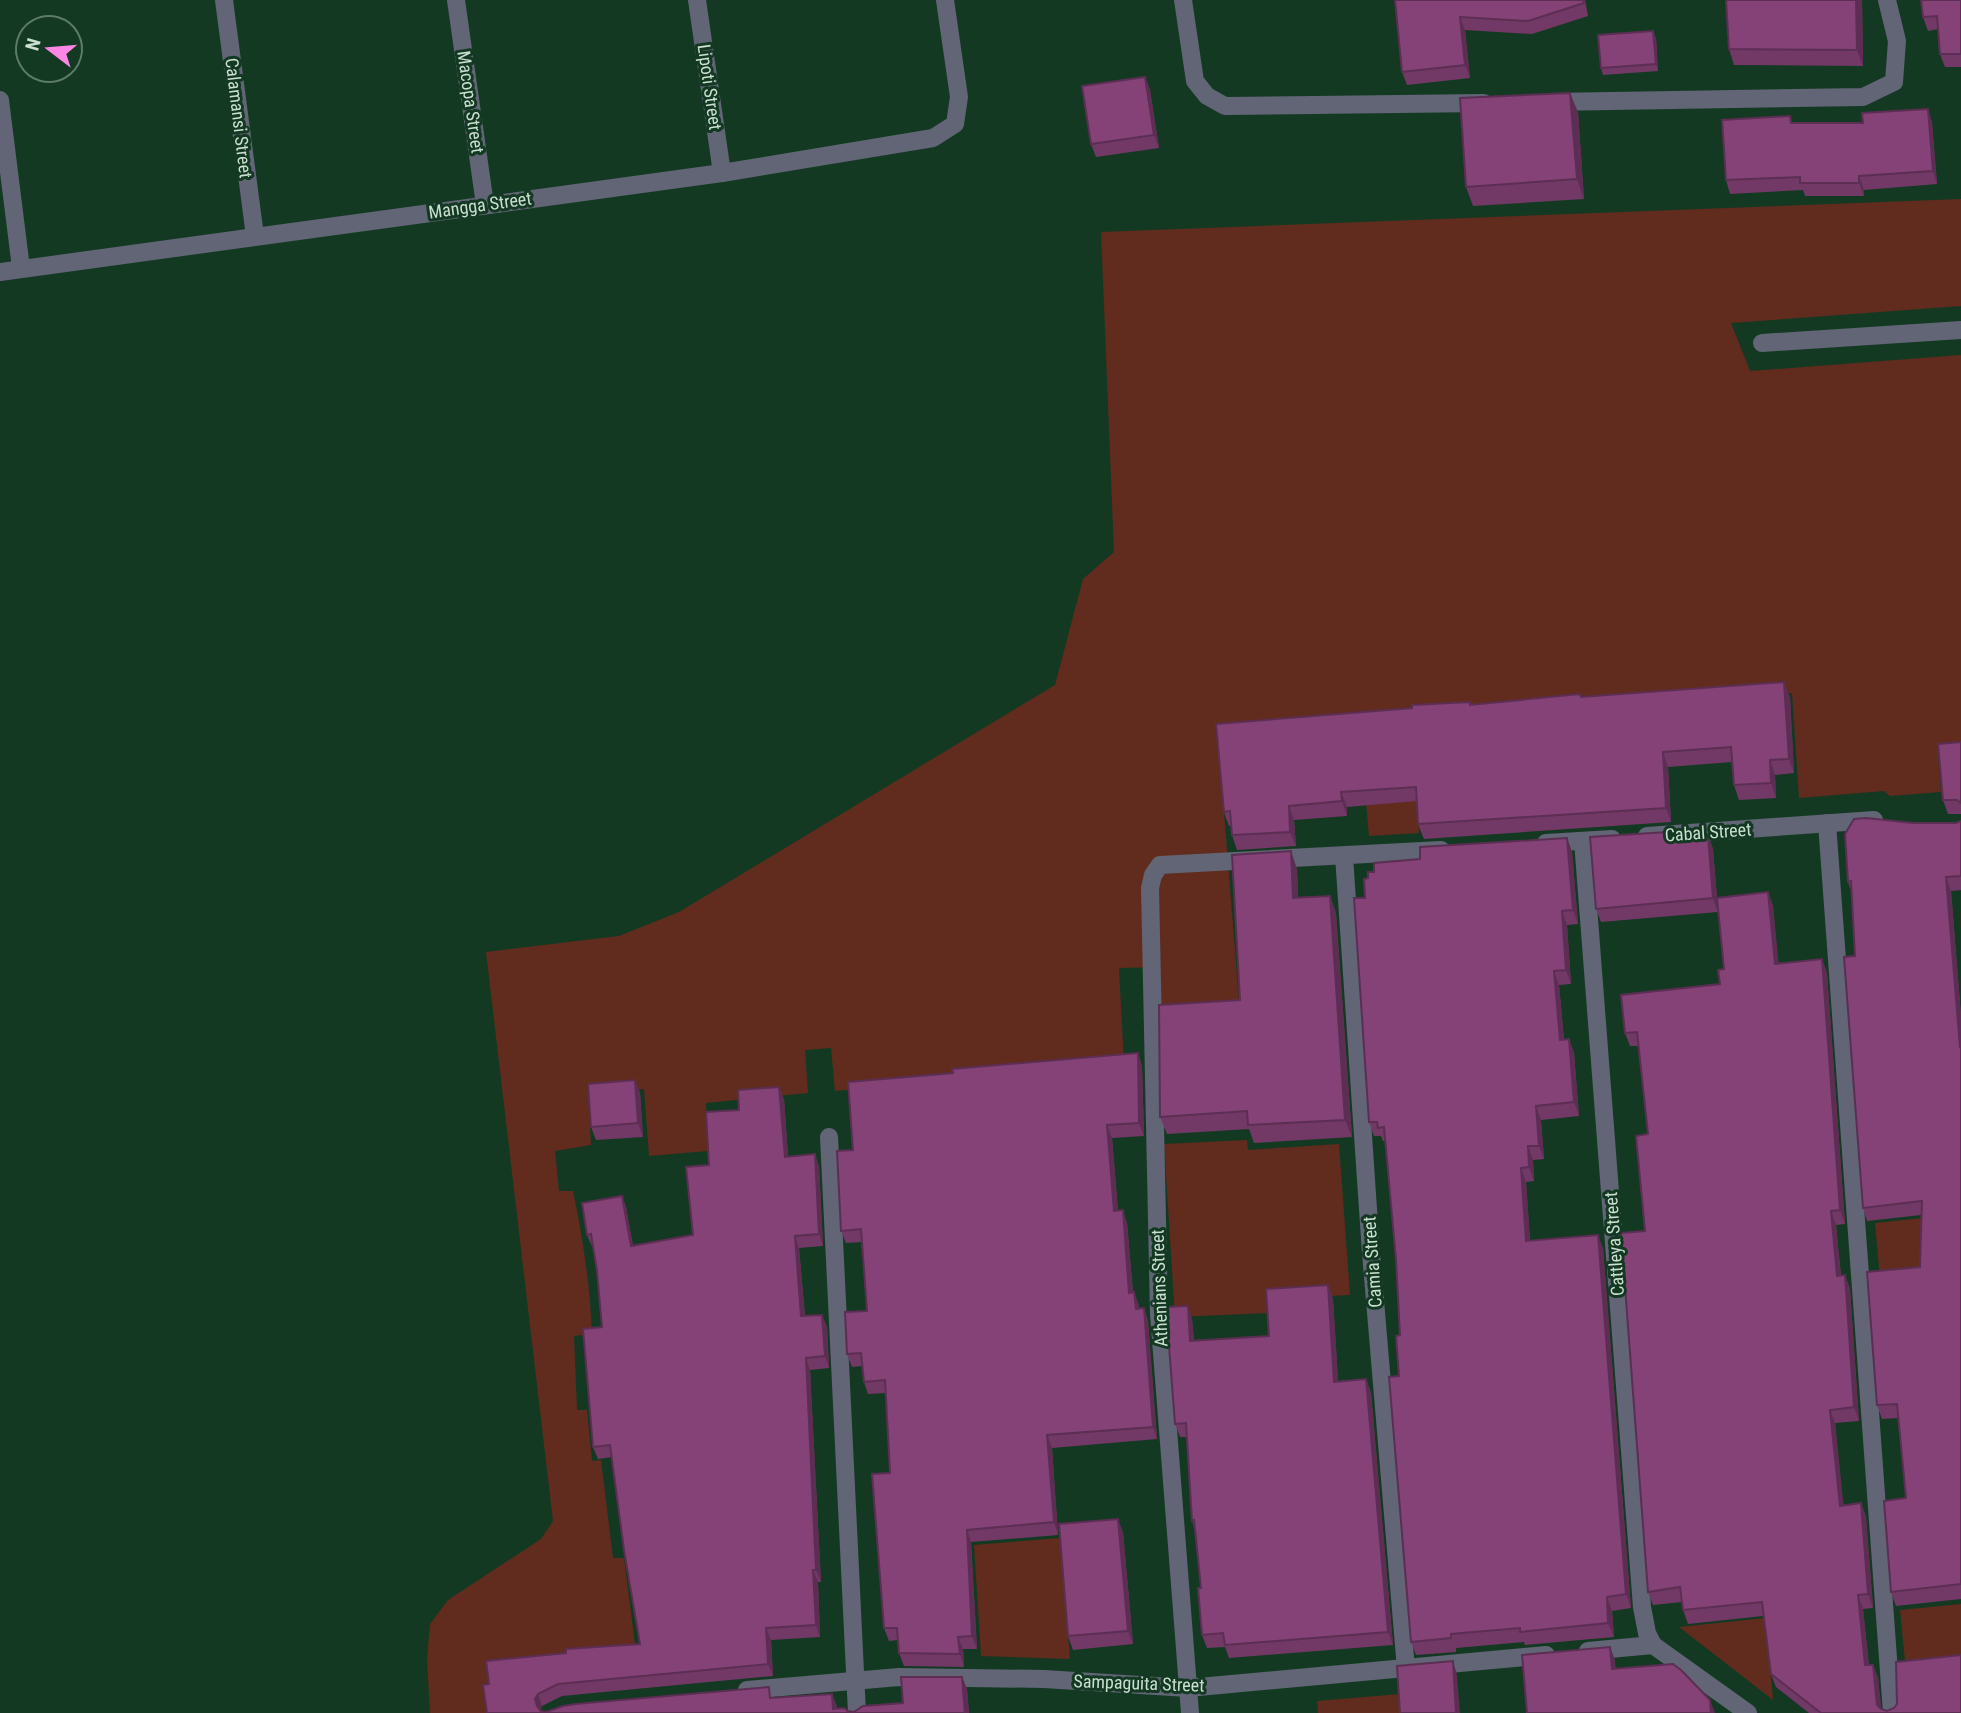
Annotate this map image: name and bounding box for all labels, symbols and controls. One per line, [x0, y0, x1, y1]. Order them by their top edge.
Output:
north arrow [14, 14, 84, 84]
text: N [20, 36, 46, 53]
street label: Lipoti Street [694, 43, 726, 131]
street label: Macopa Street [453, 49, 489, 155]
street label: Calamansi Street [221, 57, 257, 179]
street label: Mangga Street [427, 187, 533, 223]
street label: Cabal Street [1664, 818, 1752, 846]
street label: Cattleya Street [1600, 1191, 1628, 1297]
street label: Camia Street [1358, 1216, 1386, 1308]
street label: Athenians Street [1146, 1229, 1172, 1347]
street label: Sampaguita Street [1073, 1670, 1205, 1696]

